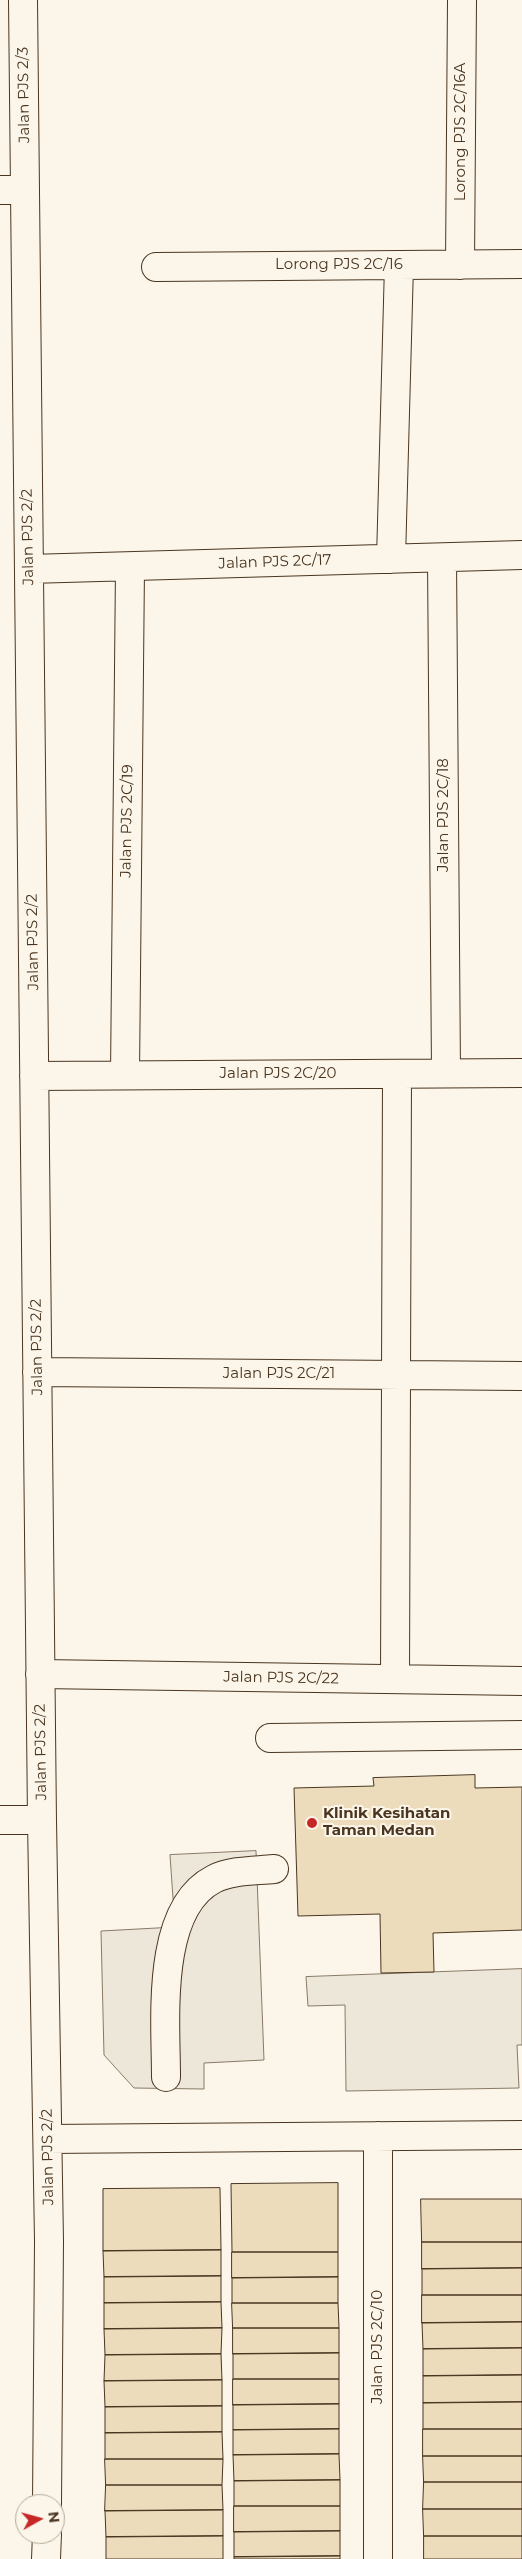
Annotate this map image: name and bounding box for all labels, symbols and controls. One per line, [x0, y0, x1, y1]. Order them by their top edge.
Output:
street label: Jalan PJS 2/3 [14, 47, 34, 143]
street label: Lorong PJS 2C/16A [452, 63, 470, 201]
street label: Lorong PJS 2C/16 [275, 256, 403, 274]
street label: Jalan PJS 2/2 [18, 489, 38, 585]
street label: Jalan PJS 2C/17 [218, 551, 332, 573]
street label: Jalan PJS 2C/18 [435, 758, 453, 872]
street label: Jalan PJS 2C/19 [117, 764, 137, 878]
street label: Jalan PJS 2/2 [23, 894, 43, 990]
street label: Jalan PJS 2C/20 [220, 1065, 336, 1083]
street label: Jalan PJS 2/2 [27, 1299, 47, 1395]
street label: Jalan PJS 2C/21 [223, 1365, 335, 1383]
street label: Jalan PJS 2C/22 [223, 1668, 339, 1688]
street label: Jalan PJS 2/2 [31, 1704, 51, 1800]
place label: Klinik Kesihatan Taman Medan [323, 1805, 450, 1840]
marker: Klinik Kesihatan Taman Medan [305, 1816, 319, 1830]
street label: Jalan PJS 2/2 [38, 2109, 58, 2205]
street label: Jalan PJS 2C/10 [369, 2290, 387, 2404]
north arrow [15, 2494, 65, 2544]
text: N [44, 2511, 64, 2524]

